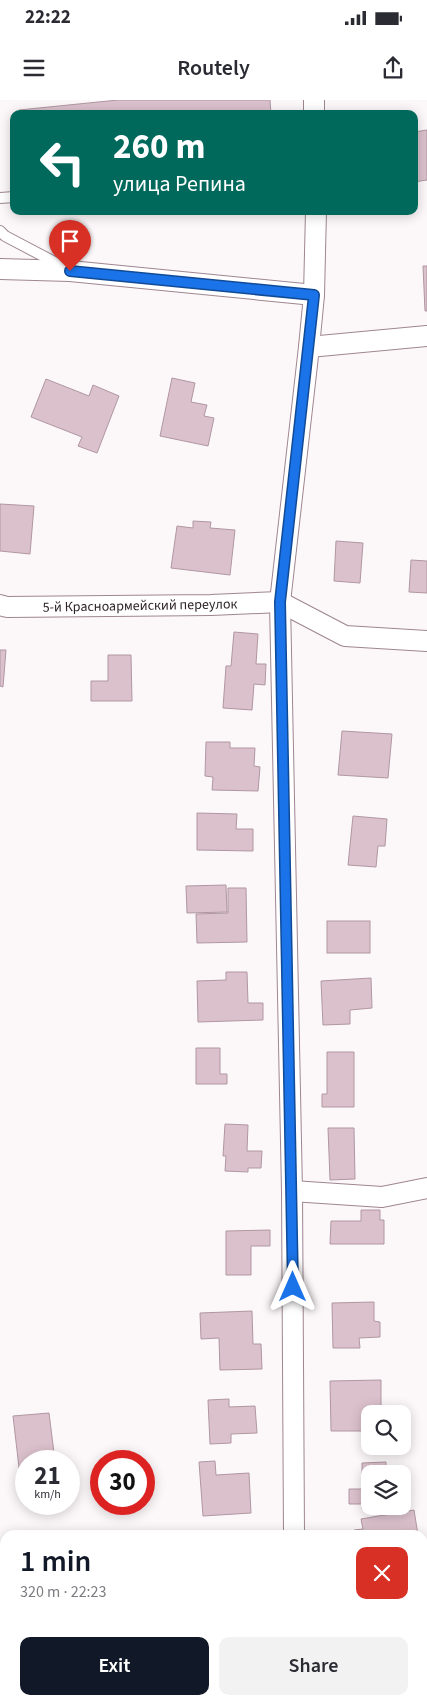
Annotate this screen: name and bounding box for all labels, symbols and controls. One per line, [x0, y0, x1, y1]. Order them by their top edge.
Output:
text: 22:22 [25, 4, 71, 31]
text: Routely [177, 52, 250, 84]
icon: menu [20, 54, 48, 82]
icon: share [379, 54, 407, 82]
text: 260 m [113, 122, 205, 172]
icon: left [30, 130, 95, 195]
text: улица Репина [113, 168, 246, 200]
pin [49, 220, 91, 271]
icon: arrive [56, 227, 84, 255]
street label: 5-й Красноармейский переулок [42, 594, 238, 618]
position arrow [266, 1260, 318, 1312]
map controls [361, 1405, 411, 1515]
button: search [361, 1405, 411, 1455]
speed limit sign: 30 [90, 1450, 155, 1515]
text: 21 [34, 1458, 61, 1494]
button: layers [361, 1465, 411, 1515]
text: km/h [34, 1486, 61, 1503]
text: 1 min [20, 1540, 91, 1583]
button: close [356, 1547, 408, 1599]
text: 320 m · 22:23 [20, 1581, 107, 1603]
button: Exit [20, 1637, 209, 1695]
button: Share [219, 1637, 408, 1695]

